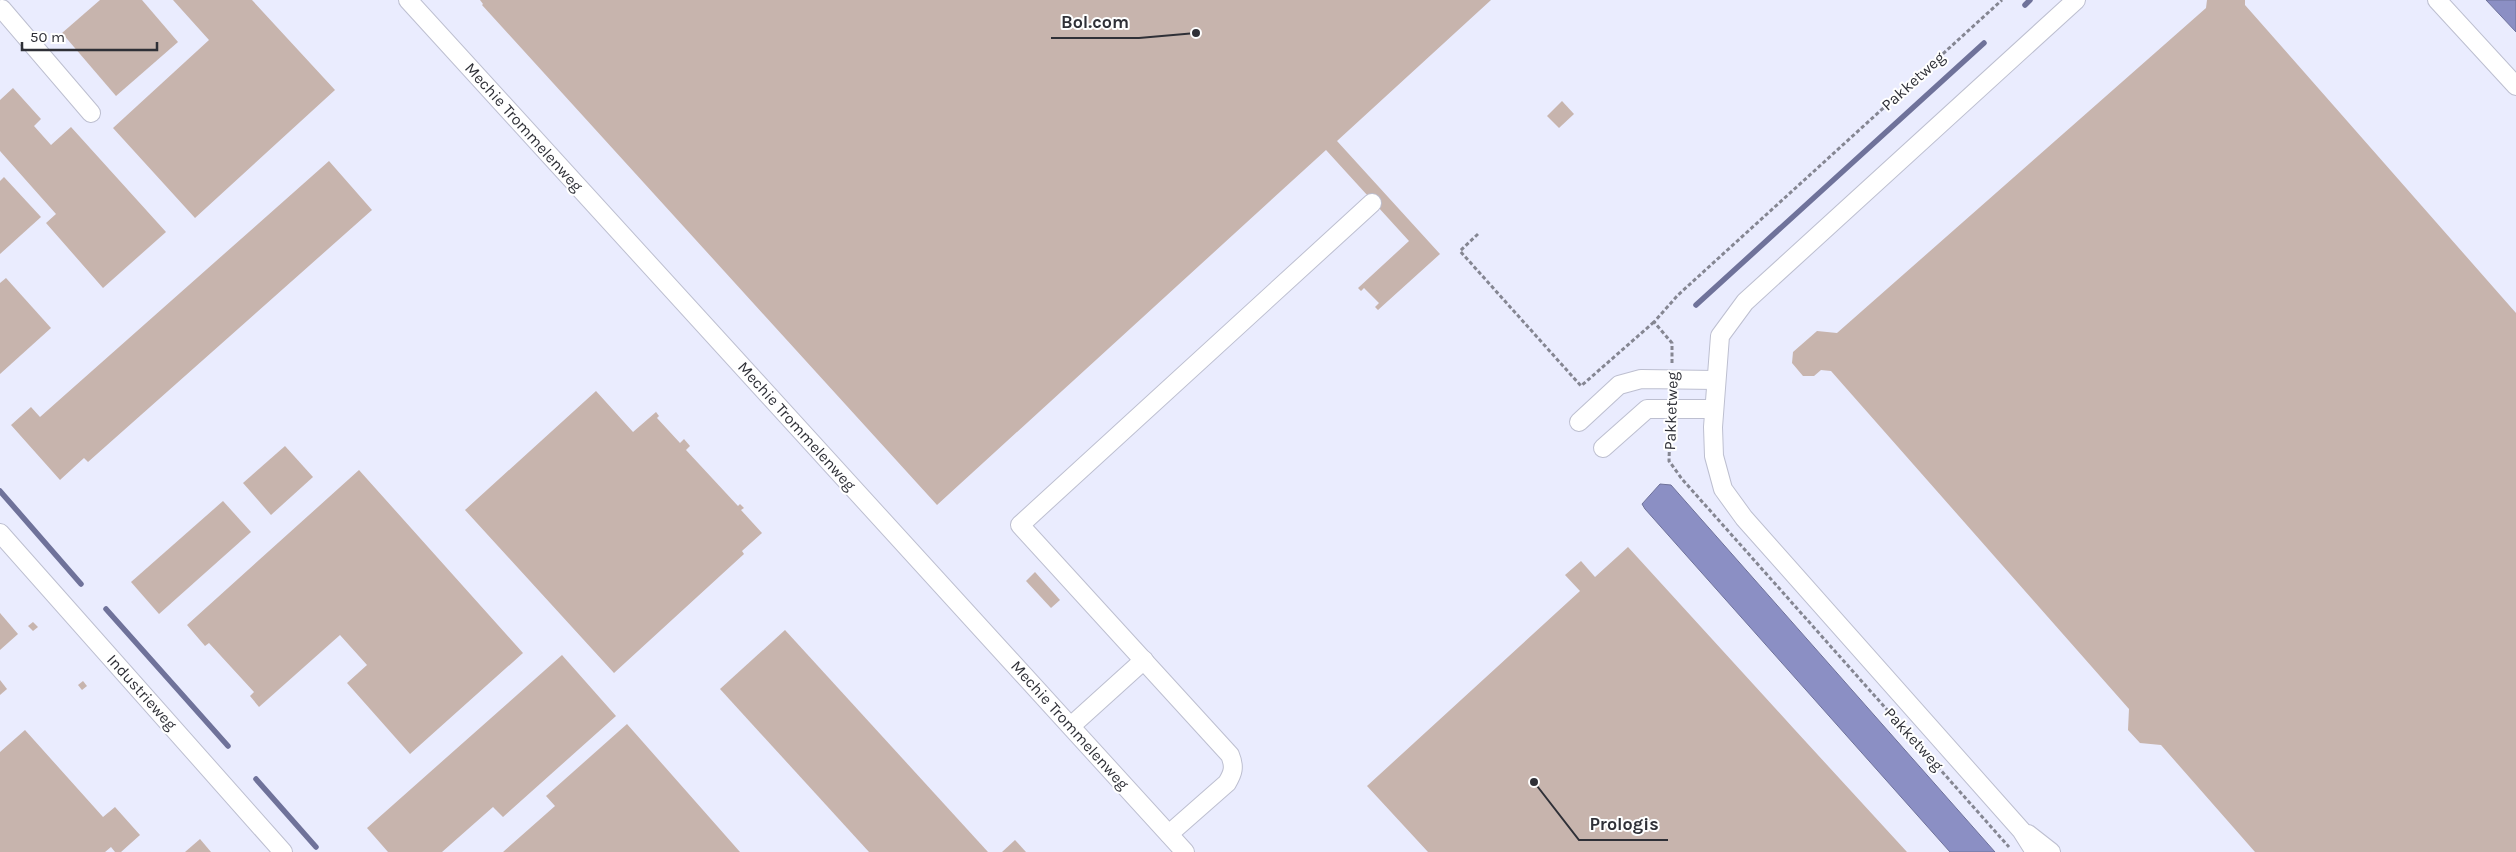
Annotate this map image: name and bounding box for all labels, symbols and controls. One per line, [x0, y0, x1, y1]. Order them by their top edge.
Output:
callout: Bol.com [1051, 5, 1139, 38]
text: Bol.com [1061, 11, 1129, 33]
scale bar [22, 20, 158, 52]
text: 50 m [30, 28, 65, 46]
street label: Pakketweg [1877, 48, 1949, 114]
street label: Mechie Trommelenweg [461, 59, 587, 195]
street label: Mechie Trommelenweg [734, 358, 860, 494]
street label: Pakketweg [1660, 371, 1682, 451]
street label: Industrieweg [103, 650, 181, 734]
street label: Mechie Trommelenweg [1007, 657, 1133, 793]
street label: Pakketweg [1881, 703, 1947, 775]
callout: Prologis [1579, 807, 1668, 840]
text: Prologis [1589, 813, 1659, 835]

